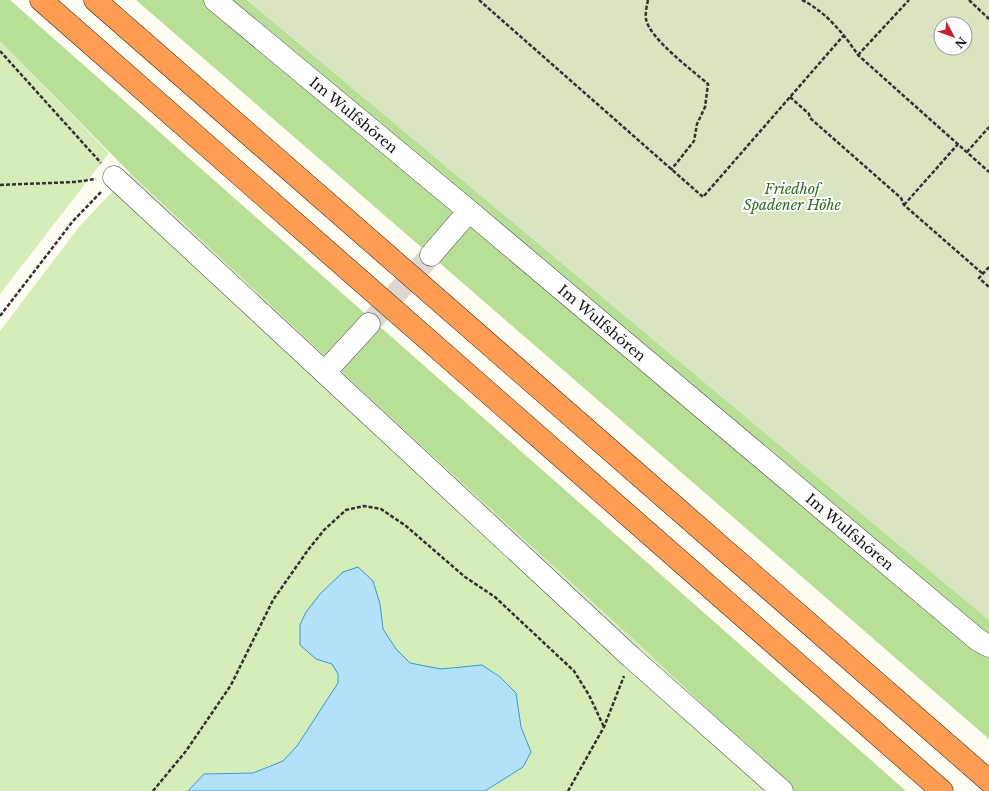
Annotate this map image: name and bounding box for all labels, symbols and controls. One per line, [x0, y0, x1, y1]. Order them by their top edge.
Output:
north arrow [933, 16, 973, 56]
text: N [951, 34, 969, 52]
street label: Im Wulfshören [306, 73, 402, 157]
park label: Friedhof Spadener Höhe [743, 180, 841, 214]
street label: Im Wulfshören [554, 281, 650, 365]
street label: Im Wulfshören [802, 490, 898, 574]

